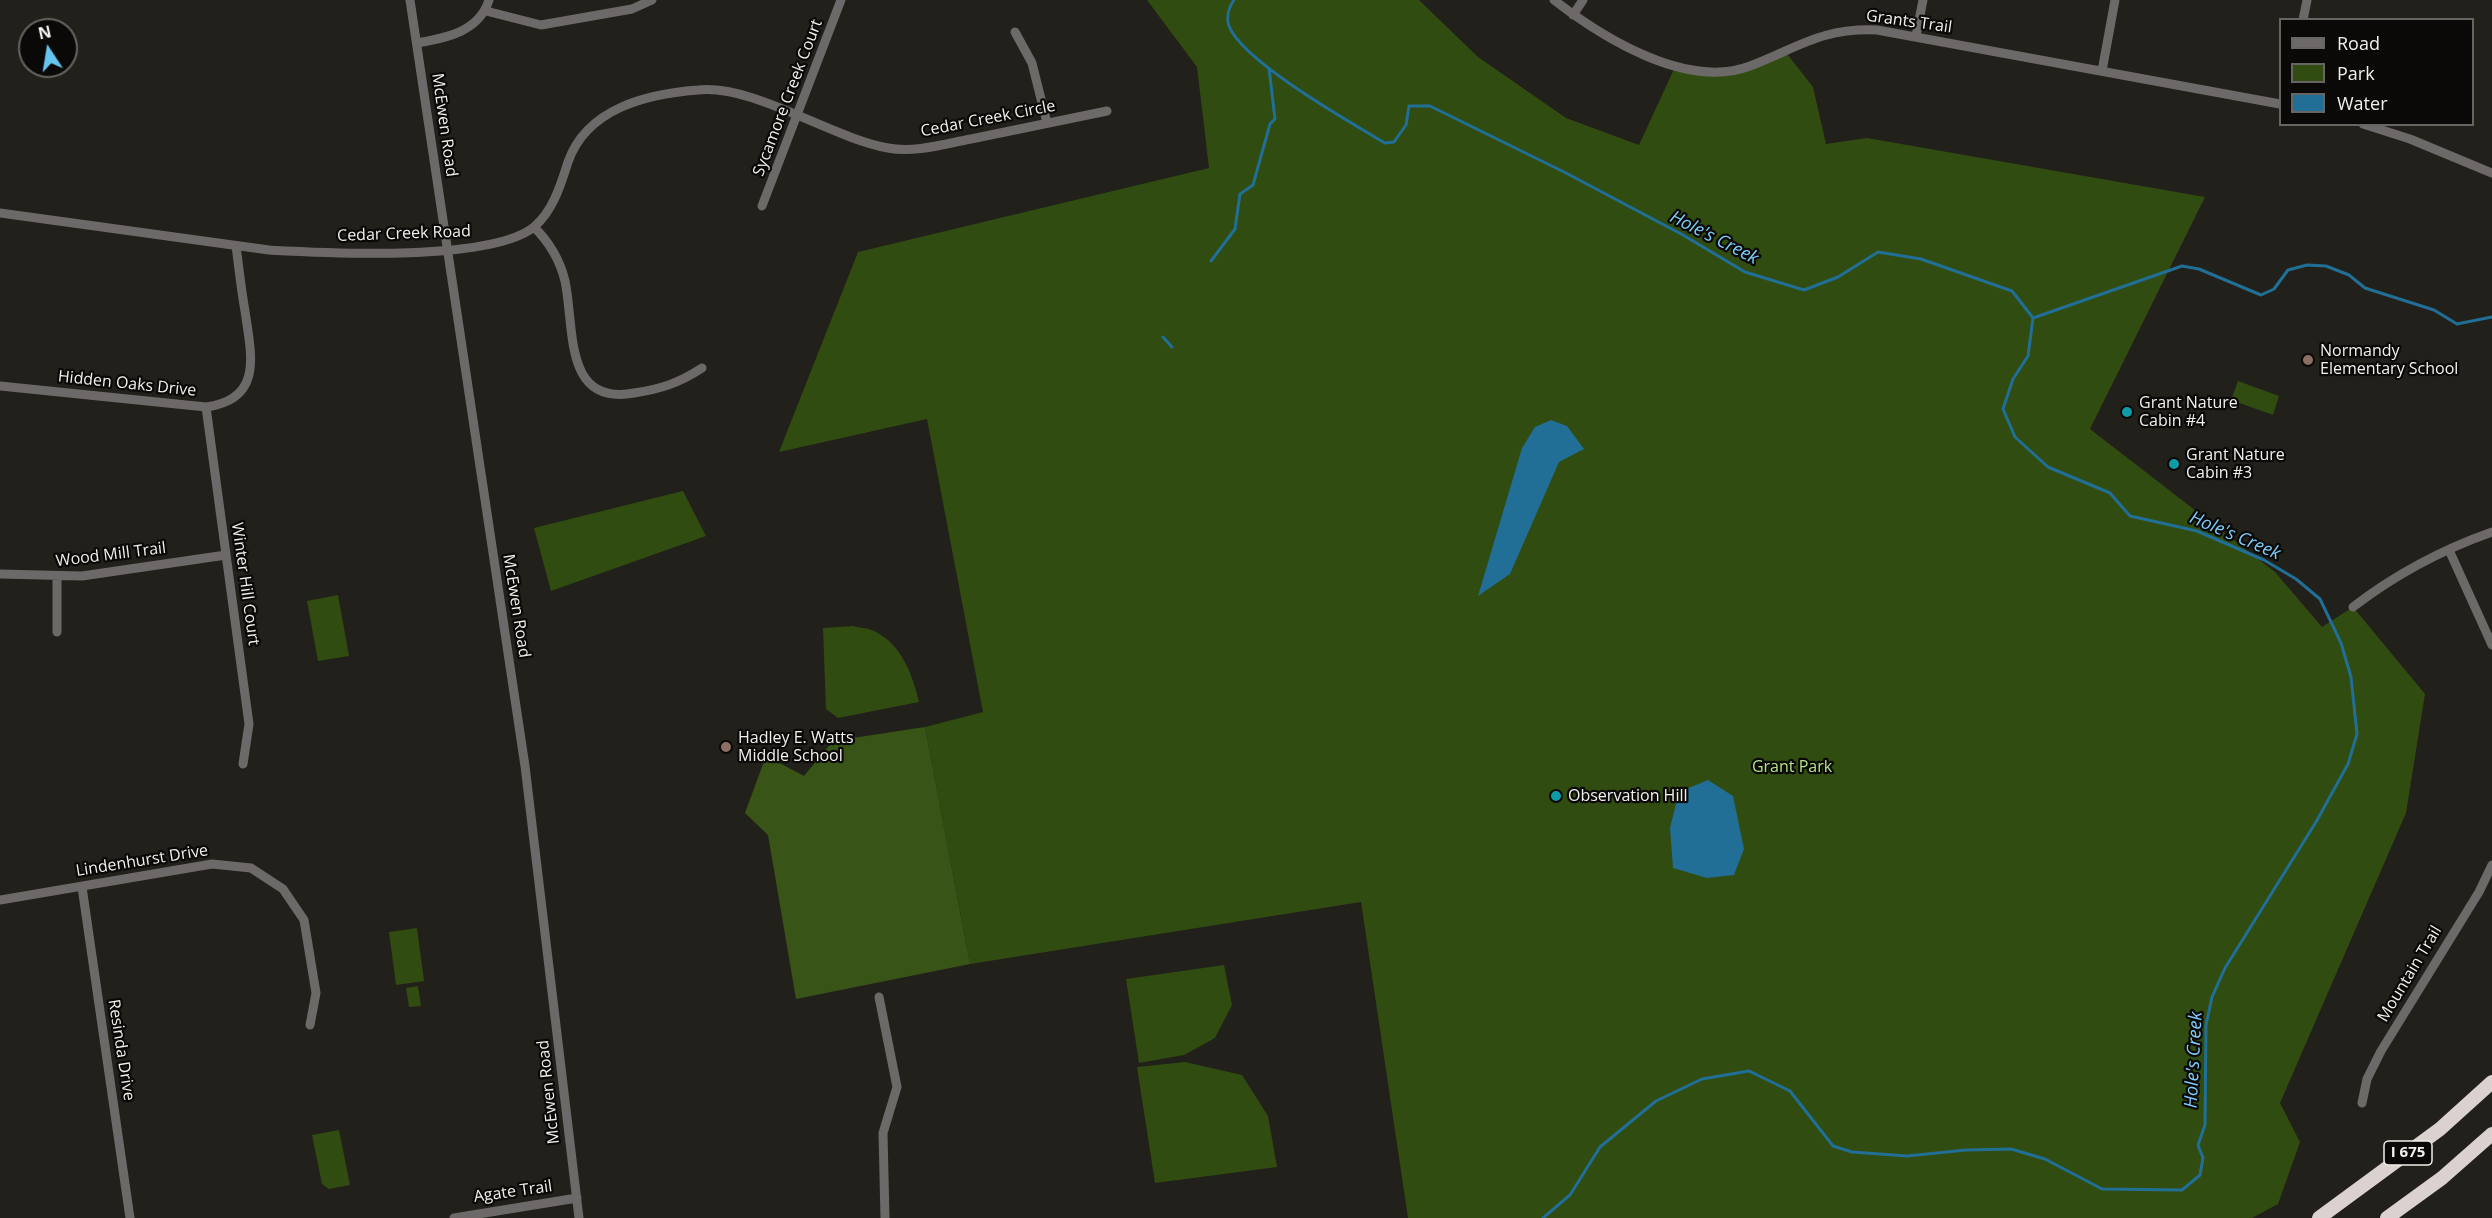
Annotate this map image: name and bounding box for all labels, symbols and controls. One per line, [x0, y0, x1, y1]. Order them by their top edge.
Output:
street label: Grants Trail [1865, 6, 1953, 38]
street label: Sycamore Creek Court [749, 17, 827, 179]
north arrow [18, 18, 78, 78]
legend [2279, 18, 2474, 126]
text: N [36, 20, 53, 44]
text: Road [2337, 31, 2380, 55]
text: Park [2337, 61, 2375, 85]
street label: McEwen Road [427, 72, 461, 178]
text: Water [2337, 91, 2388, 115]
street label: Cedar Creek Circle [919, 97, 1057, 141]
water label: Hole's Creek [1666, 206, 1762, 270]
street label: Cedar Creek Road [337, 222, 471, 246]
place label: Normandy Elementary School [2320, 341, 2458, 379]
marker: Normandy Elementary School [2301, 353, 2315, 367]
street label: Hidden Oaks Drive [57, 367, 197, 401]
place label: Grant Nature Cabin #4 [2139, 393, 2238, 431]
marker: Grant Nature Cabin #4 [2120, 405, 2134, 419]
place label: Grant Nature Cabin #3 [2186, 445, 2285, 483]
marker: Grant Nature Cabin #3 [2167, 457, 2181, 471]
water label: Hole's Creek [2186, 507, 2284, 565]
street label: Winter Hill Court [227, 521, 263, 647]
street label: Wood Mill Trail [55, 539, 167, 571]
street label: McEwen Road [498, 553, 534, 659]
place label: Hadley E. Watts Middle School [738, 728, 854, 766]
marker: Hadley E. Watts Middle School [719, 740, 733, 754]
park label: Grant Park [1752, 757, 1832, 777]
place label: Observation Hill [1568, 786, 1688, 806]
marker: Observation Hill [1549, 789, 1563, 803]
street label: Lindenhurst Drive [75, 841, 209, 881]
street label: Mountain Trail [2374, 923, 2446, 1025]
street label: Resinda Drive [104, 998, 138, 1102]
water label: Hole's Creek [2181, 1011, 2207, 1109]
street label: McEwen Road [534, 1039, 564, 1145]
road number: I 675 [2384, 1141, 2432, 1165]
street label: Agate Trail [473, 1177, 553, 1207]

